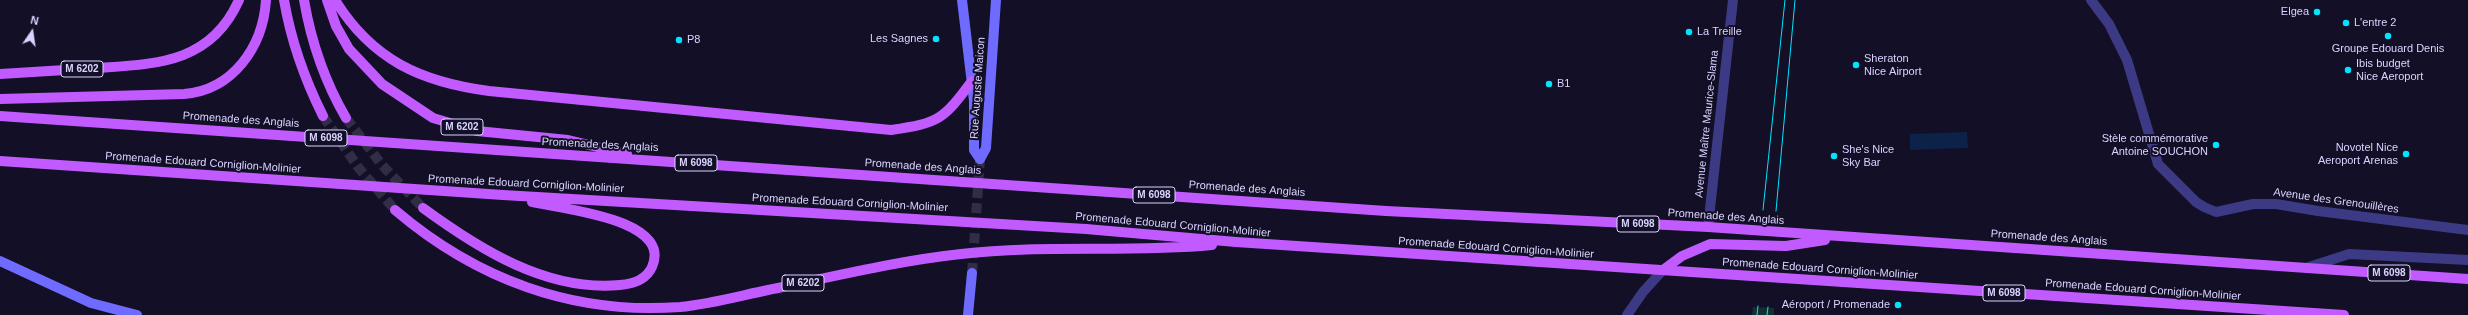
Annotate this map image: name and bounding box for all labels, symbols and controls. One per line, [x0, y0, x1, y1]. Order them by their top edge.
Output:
place label: Elgea [2281, 5, 2309, 19]
marker: Elgea [2312, 7, 2322, 17]
north arrow [12, 12, 52, 52]
text: N [29, 14, 40, 27]
place label: L'entre 2 [2354, 16, 2396, 30]
marker: L'entre 2 [2341, 18, 2351, 28]
place label: La Treille [1697, 25, 1742, 39]
marker: La Treille [1684, 27, 1694, 37]
marker: Groupe Edouard Denis [2383, 31, 2393, 41]
place label: Les Sagnes [870, 32, 928, 46]
place label: P8 [687, 33, 700, 47]
marker: Les Sagnes [931, 34, 941, 44]
marker: P8 [674, 35, 684, 45]
street label: Rue Auguste Maicon [968, 37, 988, 139]
place label: Groupe Edouard Denis [2332, 42, 2444, 56]
street label: Avenue Maître Maurice-Slama [1693, 50, 1721, 198]
place label: Sheraton Nice Airport [1864, 52, 1921, 78]
place label: Ibis budget Nice Aeroport [2356, 57, 2423, 83]
marker: Sheraton Nice Airport [1851, 60, 1861, 70]
road number: M 6202 [61, 61, 103, 77]
marker: Ibis budget Nice Aeroport [2343, 65, 2353, 75]
place label: B1 [1557, 77, 1570, 91]
marker: B1 [1544, 79, 1554, 89]
street label: Promenade des Anglais [182, 109, 300, 131]
road number: M 6202 [441, 119, 483, 135]
road number: M 6098 [305, 130, 347, 146]
place label: Stèle commémorative Antoine SOUCHON [2102, 132, 2208, 158]
street label: Promenade des Anglais [541, 135, 659, 155]
marker: Stèle commémorative Antoine SOUCHON [2211, 140, 2221, 150]
place label: Novotel Nice Aeroport Arenas [2318, 141, 2398, 167]
place label: She's Nice Sky Bar [1842, 143, 1894, 169]
marker: Novotel Nice Aeroport Arenas [2401, 149, 2411, 159]
street label: Promenade Edouard Corniglion-Molinier [105, 150, 301, 176]
marker: She's Nice Sky Bar [1829, 151, 1839, 161]
road number: M 6098 [675, 155, 717, 171]
street label: Promenade des Anglais [864, 156, 982, 178]
street label: Promenade Edouard Corniglion-Molinier [428, 172, 624, 196]
street label: Promenade des Anglais [1188, 178, 1306, 200]
street label: Avenue des Grenouillères [2273, 186, 2399, 216]
road number: M 6098 [1133, 187, 1175, 203]
street label: Promenade Edouard Corniglion-Molinier [752, 191, 948, 215]
street label: Promenade des Anglais [1667, 206, 1785, 228]
street label: Promenade Edouard Corniglion-Molinier [1075, 210, 1271, 240]
road number: M 6098 [1617, 216, 1659, 232]
street label: Promenade des Anglais [1990, 227, 2108, 249]
street label: Promenade Edouard Corniglion-Molinier [1398, 235, 1594, 261]
street label: Promenade Edouard Corniglion-Molinier [1722, 256, 1918, 282]
road number: M 6098 [2368, 265, 2410, 281]
road number: M 6202 [782, 275, 824, 291]
street label: Promenade Edouard Corniglion-Molinier [2045, 277, 2241, 303]
road number: M 6098 [1983, 285, 2025, 301]
place label: Aéroport / Promenade [1782, 298, 1890, 312]
marker: Aéroport / Promenade [1893, 300, 1903, 310]

